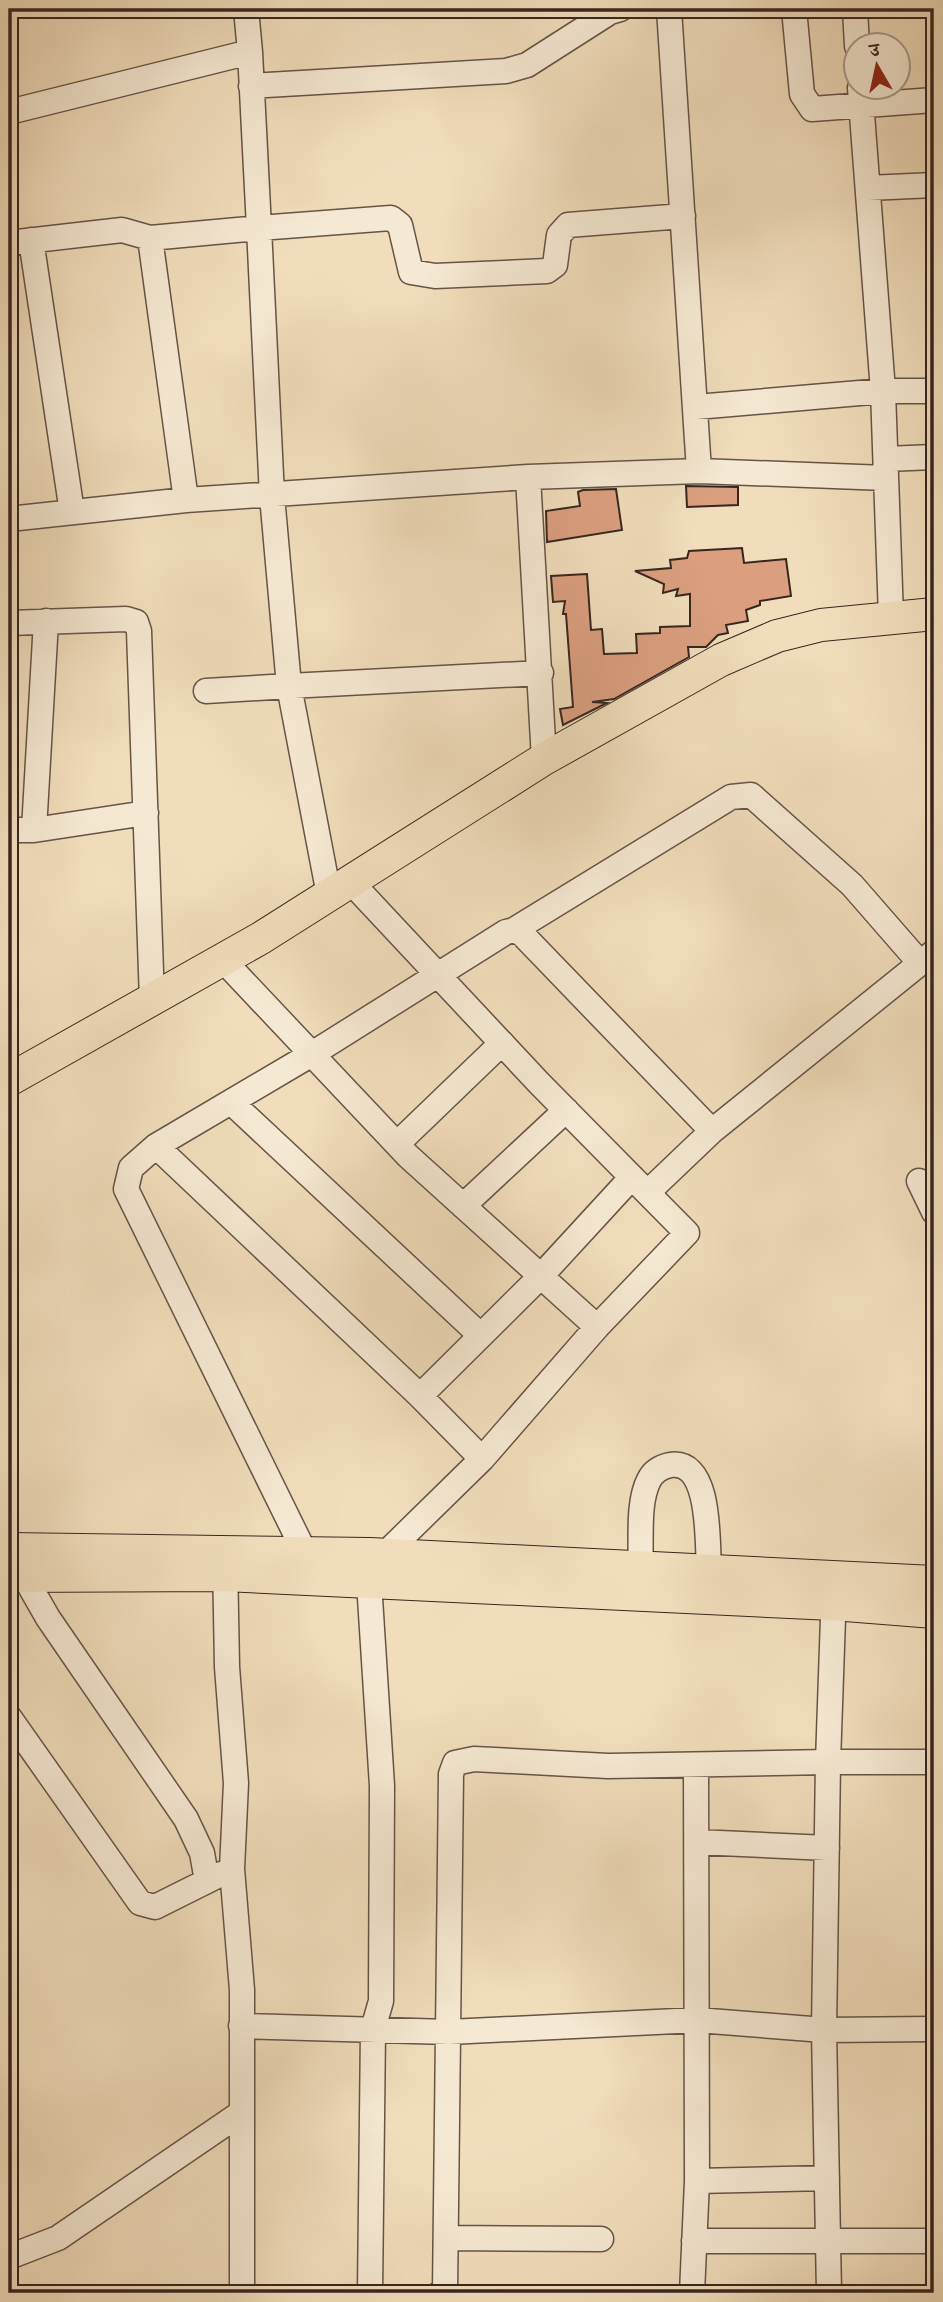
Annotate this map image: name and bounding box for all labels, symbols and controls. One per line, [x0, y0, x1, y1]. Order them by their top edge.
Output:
north arrow [842, 32, 912, 102]
text: उ [866, 38, 882, 63]

